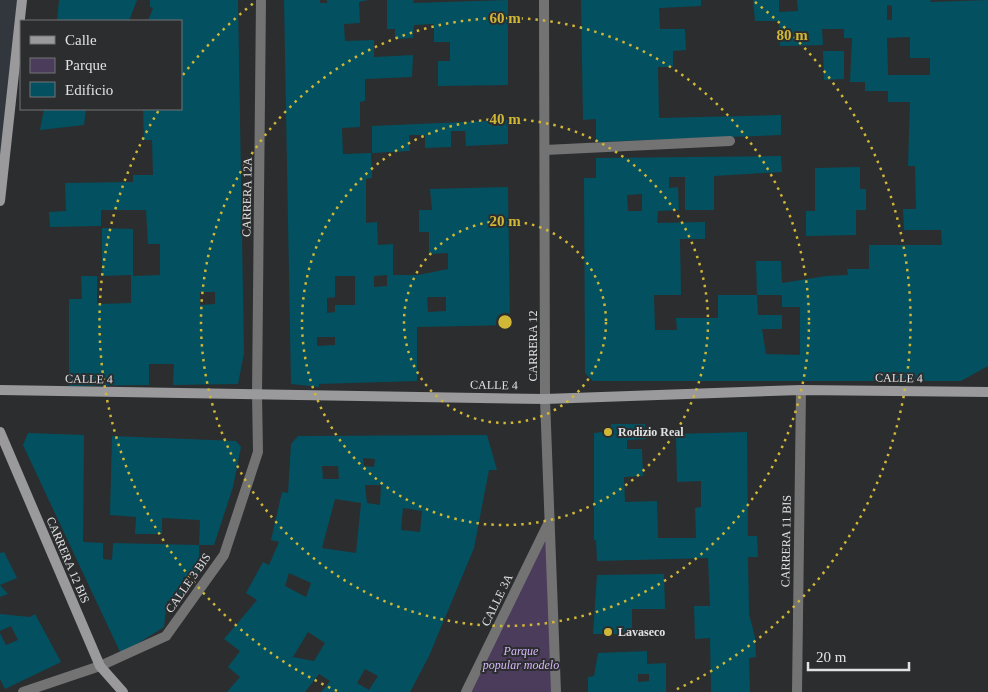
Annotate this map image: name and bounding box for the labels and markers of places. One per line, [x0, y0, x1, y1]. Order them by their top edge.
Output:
centre of rings [496, 313, 514, 331]
place label: Rodizio Real [618, 425, 684, 439]
marker: Rodizio Real [602, 426, 614, 438]
place label: Lavaseco [618, 625, 665, 639]
marker: Lavaseco [602, 626, 614, 638]

